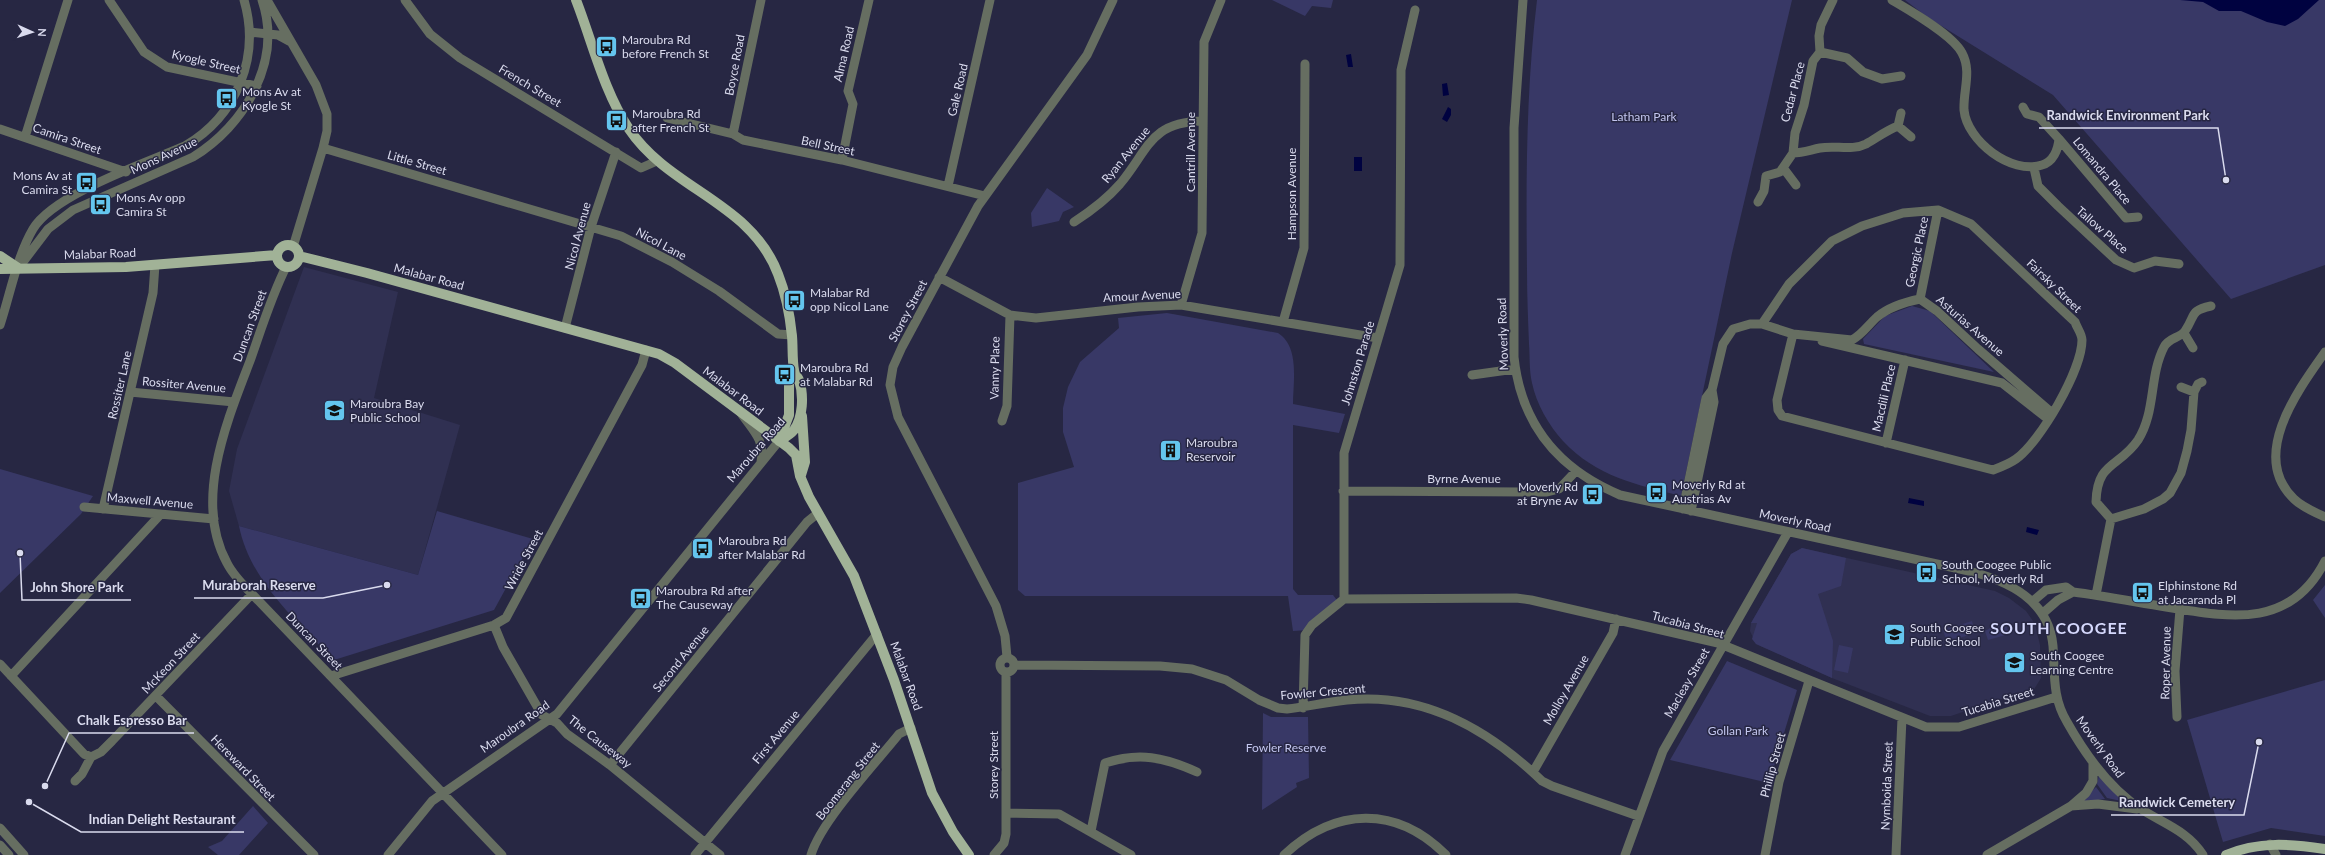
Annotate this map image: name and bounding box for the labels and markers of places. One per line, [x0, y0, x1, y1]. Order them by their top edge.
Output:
place label: Maroubra Rd before French St [622, 32, 710, 61]
bus stop icon: Maroubra Rd before French St [594, 34, 620, 60]
place label: Mons Av at Kyogle St [242, 84, 302, 113]
bus stop icon: Mons Av at Kyogle St [214, 86, 240, 112]
callout: Randwick Environment Park [2039, 103, 2218, 128]
place label: Maroubra Rd after French St [632, 106, 710, 135]
bus stop icon: Maroubra Rd after French St [604, 108, 630, 134]
place label: Mons Av at Camira St [13, 168, 73, 197]
bus stop icon: Mons Av at Camira St [74, 170, 100, 196]
place label: Mons Av opp Camira St [116, 190, 185, 219]
bus stop icon: Mons Av opp Camira St [88, 192, 114, 218]
place label: Malabar Rd opp Nicol Lane [810, 285, 889, 314]
bus stop icon: Malabar Rd opp Nicol Lane [782, 287, 808, 313]
place label: Maroubra Rd at Malabar Rd [800, 360, 873, 389]
bus stop icon: Maroubra Rd at Malabar Rd [772, 362, 798, 388]
place label: Maroubra Bay Public School [350, 396, 425, 425]
school or university icon: Maroubra Bay Public School [321, 398, 347, 424]
place label: Maroubra Reservoir [1186, 435, 1238, 464]
building icon: Maroubra Reservoir [1158, 437, 1184, 463]
place label: Moverly Rd at Austrias Av [1672, 477, 1746, 506]
place label: Moverly Rd at Bryne Av [1517, 479, 1579, 508]
bus stop icon: Moverly Rd at Austrias Av [1644, 479, 1670, 505]
bus stop icon: Moverly Rd at Bryne Av [1580, 481, 1606, 507]
place label: Maroubra Rd after Malabar Rd [718, 533, 805, 562]
bus stop icon: Maroubra Rd after Malabar Rd [690, 535, 716, 561]
place label: South Coogee Public School, Moverly Rd [1942, 557, 2052, 586]
bus stop icon: South Coogee Public School, Moverly Rd [1914, 559, 1940, 585]
callout: Muraborah Reserve [194, 573, 323, 598]
callout: John Shore Park [22, 575, 131, 600]
place label: Elphinstone Rd at Jacaranda Pl [2158, 578, 2237, 607]
bus stop icon: Elphinstone Rd at Jacaranda Pl [2130, 580, 2156, 606]
place label: Maroubra Rd after The Causeway [656, 583, 753, 612]
bus stop icon: Maroubra Rd after The Causeway [628, 585, 654, 611]
place label: South Coogee Public School [1910, 620, 1984, 649]
school or university icon: South Coogee Public School [1881, 622, 1907, 648]
place label: South Coogee Learning Centre [2030, 648, 2114, 677]
school or university icon: South Coogee Learning Centre [2001, 650, 2027, 676]
callout: Chalk Espresso Bar [69, 708, 194, 733]
callout: Randwick Cemetery [2111, 790, 2244, 815]
callout: Indian Delight Restaurant [81, 807, 244, 832]

